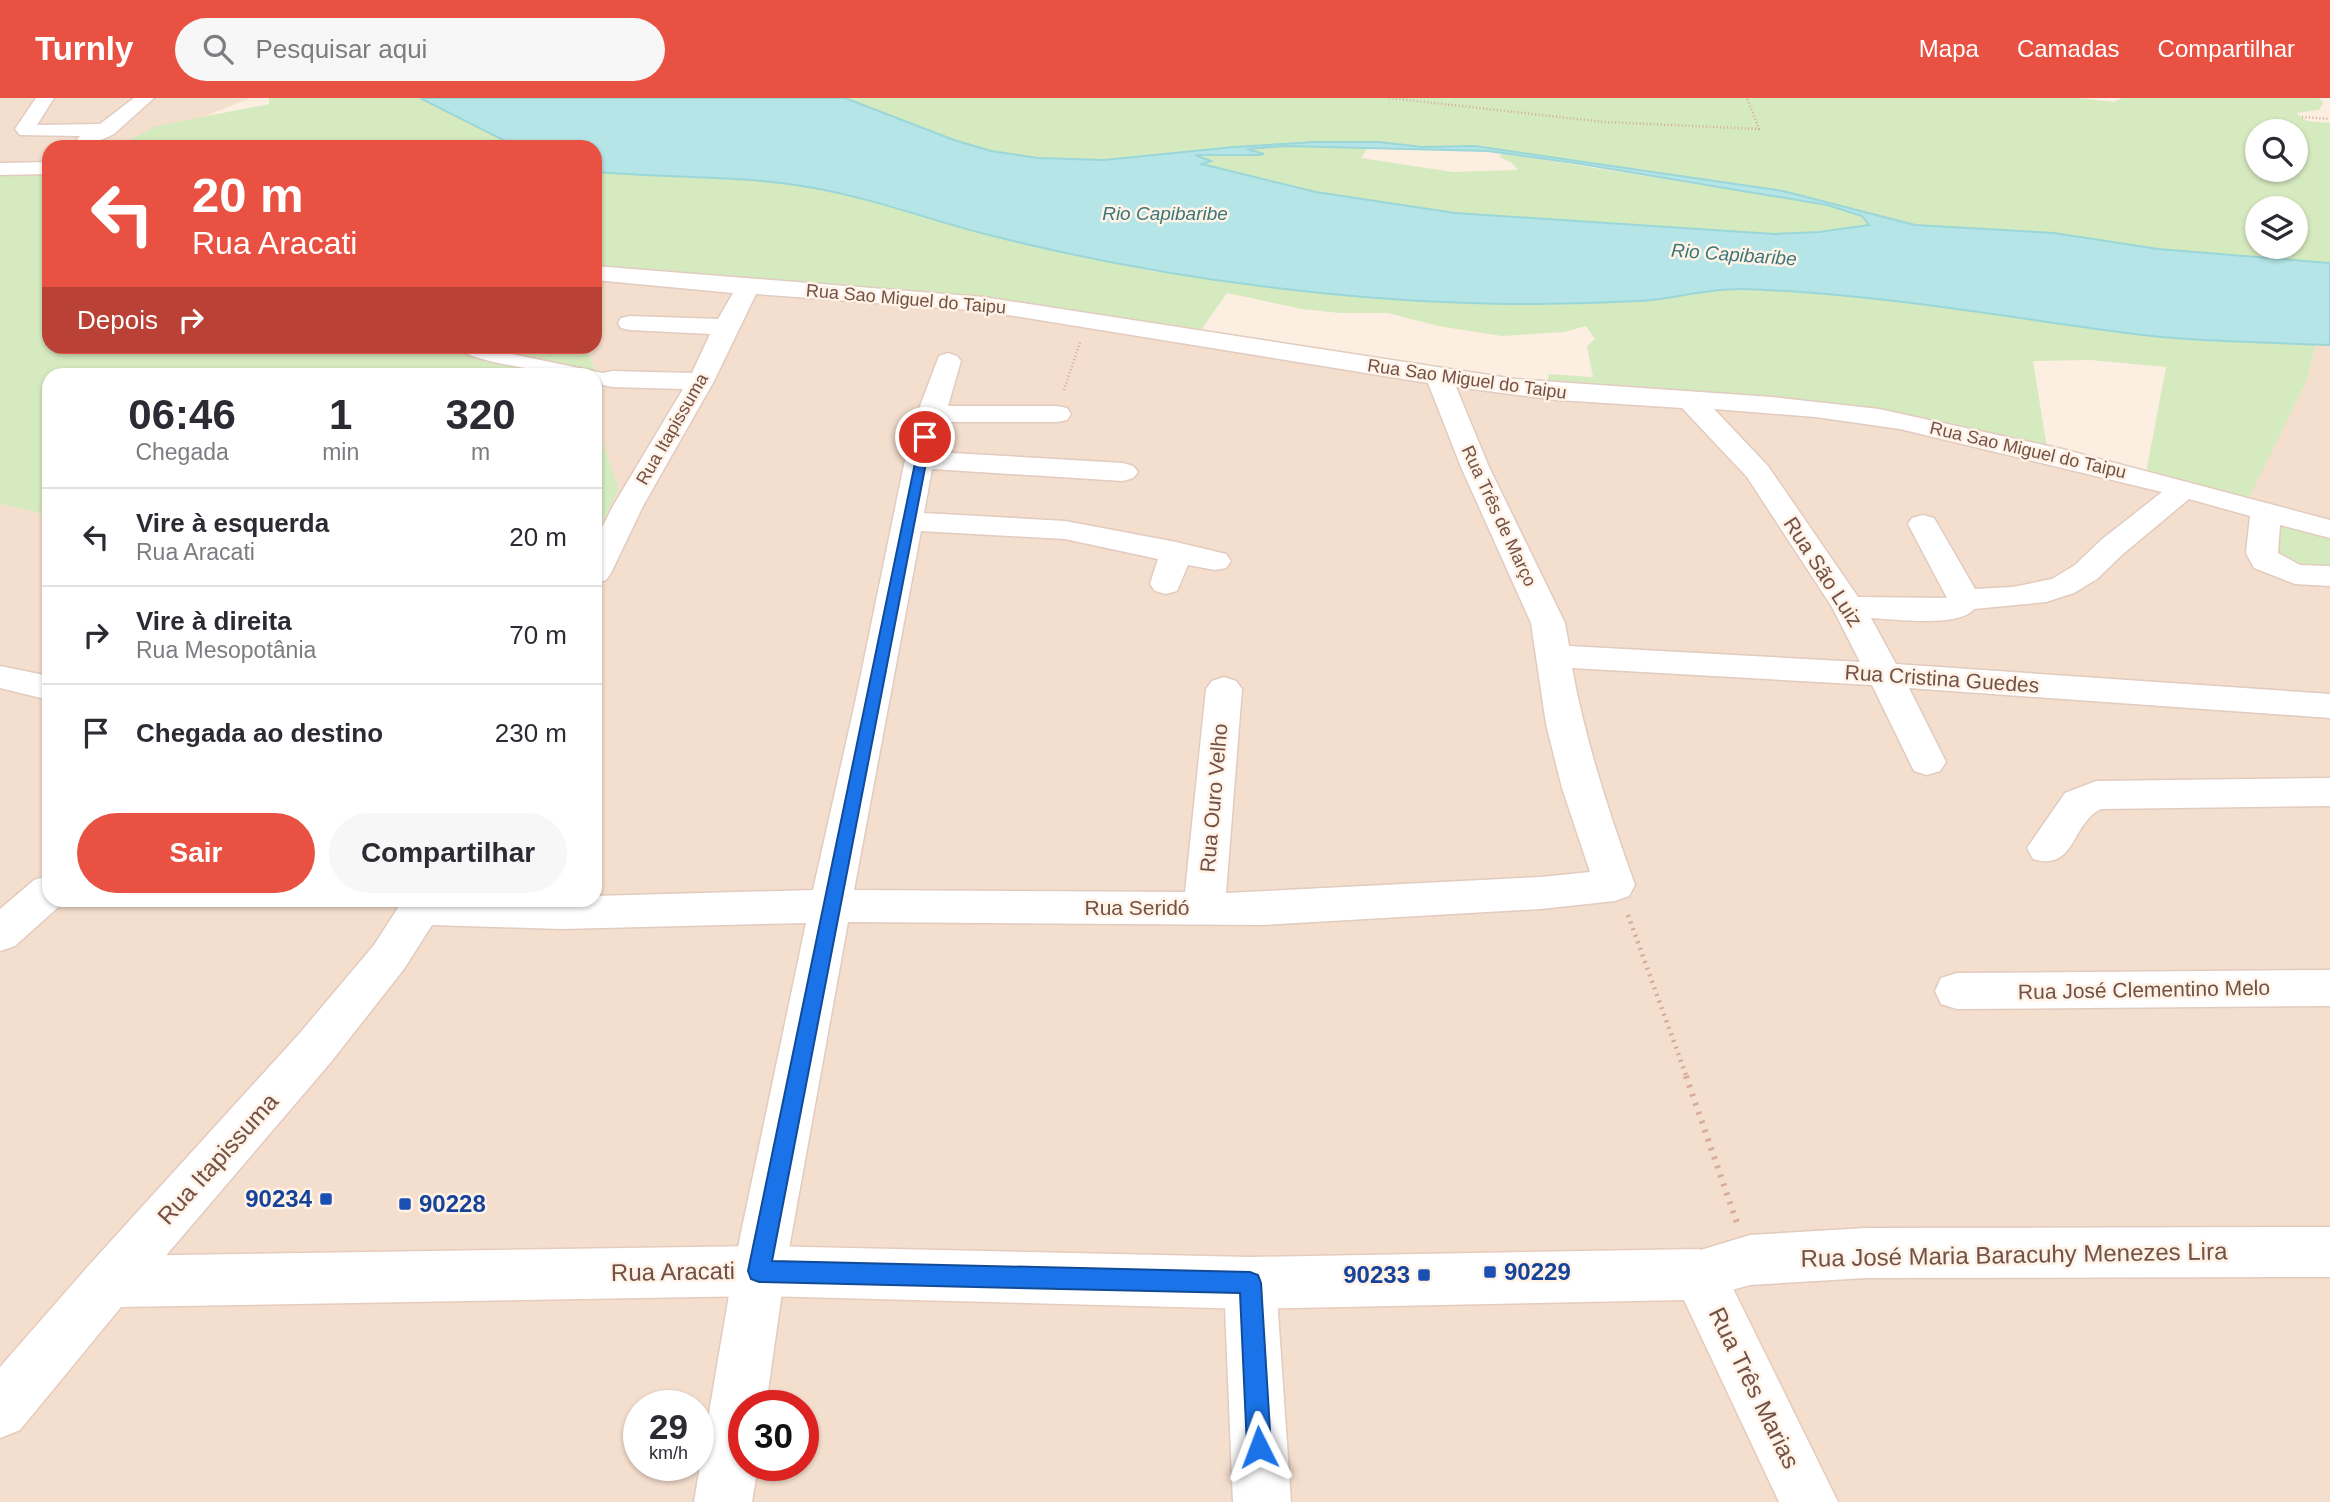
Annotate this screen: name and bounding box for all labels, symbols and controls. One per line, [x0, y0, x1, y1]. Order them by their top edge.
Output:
search box [175, 18, 665, 81]
text: Turnly [35, 30, 133, 67]
icon: search [199, 30, 237, 68]
text: Pesquisar aqui [255, 34, 427, 64]
text: Mapa [1919, 35, 1979, 62]
text: Camadas [2017, 35, 2120, 62]
text: Compartilhar [2158, 35, 2295, 62]
map controls [2245, 119, 2308, 259]
button: search [2245, 119, 2308, 182]
icon: left [77, 168, 168, 259]
text: 20 m [192, 168, 304, 222]
button: layers [2245, 196, 2308, 259]
water label: Rio Capibaribe [1102, 203, 1228, 224]
text: Rua Aracati [192, 225, 357, 261]
water label: Rio Capibaribe [1671, 240, 1797, 269]
street label: Rua Sao Miguel do Taipu [805, 280, 1007, 318]
icon: right [172, 301, 210, 339]
text: Depois [77, 305, 158, 335]
street label: Rua Sao Miguel do Taipu [1366, 355, 1568, 403]
street label: Rua Itapissuma [632, 369, 712, 488]
text: 06:46 [128, 391, 236, 438]
text: 1 [329, 391, 352, 438]
text: 320 [446, 391, 516, 438]
pin [895, 407, 955, 467]
icon: arrive [906, 418, 944, 456]
street label: Rua Sao Miguel do Taipu [1928, 418, 2128, 482]
text: Chegada [135, 439, 229, 465]
text: min [322, 439, 359, 465]
text: m [471, 439, 490, 465]
street label: Rua Três de Março [1458, 442, 1540, 590]
text: Vire à esquerda [136, 508, 329, 538]
street label: Rua São Luiz [1779, 513, 1867, 631]
icon: left [77, 518, 115, 556]
text: 20 m [509, 522, 567, 552]
text: Rua Aracati [136, 539, 255, 565]
text: Vire à direita [136, 606, 292, 636]
icon: right [77, 616, 115, 654]
text: 70 m [509, 620, 567, 650]
text: Rua Mesopotânia [136, 637, 316, 663]
street label: Rua Cristina Guedes [1844, 660, 2040, 697]
icon: arrive [77, 714, 115, 752]
text: Chegada ao destino [136, 718, 383, 748]
text: 230 m [495, 718, 567, 748]
street label: Rua Ouro Velho [1196, 723, 1231, 873]
button: Sair [77, 813, 315, 893]
button: Compartilhar [329, 813, 567, 893]
street label: Rua Seridó [1084, 896, 1190, 919]
street label: Rua José Clementino Melo [2018, 976, 2270, 1003]
street label: Rua Itapissuma [152, 1087, 284, 1230]
place label: 90234 [245, 1185, 313, 1212]
place label: 90228 [419, 1190, 486, 1217]
marker: 90234 [318, 1191, 334, 1207]
marker: 90228 [397, 1196, 413, 1212]
street label: Rua José Maria Baracuhy Menezes Lira [1800, 1237, 2228, 1272]
street label: Rua Aracati [611, 1257, 735, 1286]
place label: 90229 [1504, 1258, 1571, 1285]
place label: 90233 [1343, 1261, 1410, 1288]
marker: 90229 [1482, 1264, 1498, 1280]
marker: 90233 [1416, 1267, 1432, 1283]
street label: Rua Três Marias [1704, 1303, 1805, 1473]
speed limit sign: 30 [728, 1390, 819, 1481]
text: 29 [649, 1407, 688, 1446]
position arrow [1222, 1410, 1296, 1484]
text: km/h [649, 1443, 688, 1463]

